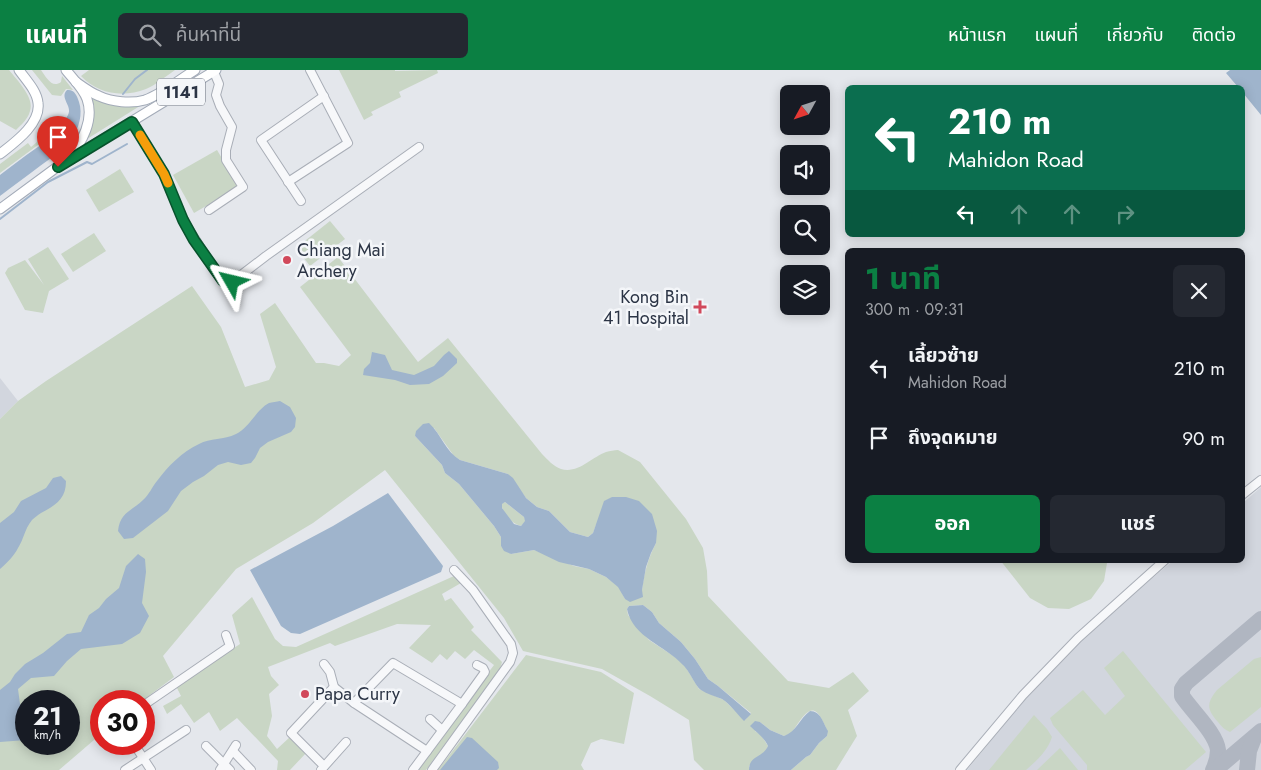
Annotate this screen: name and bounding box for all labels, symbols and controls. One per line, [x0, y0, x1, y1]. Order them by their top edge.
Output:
search box [118, 13, 468, 58]
text: แผนที่ [25, 17, 88, 52]
icon: search [136, 21, 164, 49]
text: ค้นหาที่นี่ [176, 21, 241, 48]
text: หน้าแรก [948, 22, 1006, 48]
text: แผนที่ [1034, 22, 1078, 48]
text: เกี่ยวกับ [1106, 22, 1164, 48]
text: ติดต่อ [1192, 22, 1236, 48]
road number: 1141 [157, 78, 205, 106]
north arrow [780, 85, 830, 135]
map controls [780, 85, 830, 315]
text: 210 m [948, 97, 1051, 147]
icon: left [865, 105, 930, 170]
pin [37, 116, 79, 167]
icon: arrive [44, 123, 72, 151]
text: Mahidon Road [948, 143, 1084, 175]
button: sound [780, 145, 830, 195]
icon: left [952, 200, 980, 228]
icon: ahead [1005, 200, 1033, 228]
icon: ahead [1058, 200, 1086, 228]
icon: right [1111, 200, 1139, 228]
button: search [780, 205, 830, 255]
place label: Chiang Mai Archery [297, 237, 385, 284]
marker: Chiang Mai Archery [281, 254, 293, 266]
position arrow [205, 255, 257, 307]
text: 1 นาที [865, 257, 941, 300]
button: layers [780, 265, 830, 315]
button: close [1173, 265, 1225, 317]
place label: Kong Bin 41 Hospital [603, 284, 689, 331]
text: 300 m · 09:31 [865, 298, 964, 321]
marker: Kong Bin 41 Hospital [693, 300, 707, 314]
text: เลี้ยวซ้าย [908, 342, 979, 369]
icon: left [865, 354, 893, 382]
text: 210 m [1174, 355, 1225, 382]
text: Mahidon Road [908, 371, 1007, 394]
icon: arrive [865, 424, 893, 452]
text: ถึงจุดหมาย [908, 424, 998, 451]
text: 90 m [1182, 425, 1225, 452]
button: ออก [865, 495, 1040, 553]
button: แชร์ [1050, 495, 1225, 553]
place label: Papa Curry [315, 681, 400, 707]
marker: Papa Curry [299, 688, 311, 700]
speed limit sign: 30 [90, 690, 155, 755]
text: 21 [33, 698, 62, 734]
text: km/h [34, 726, 61, 744]

